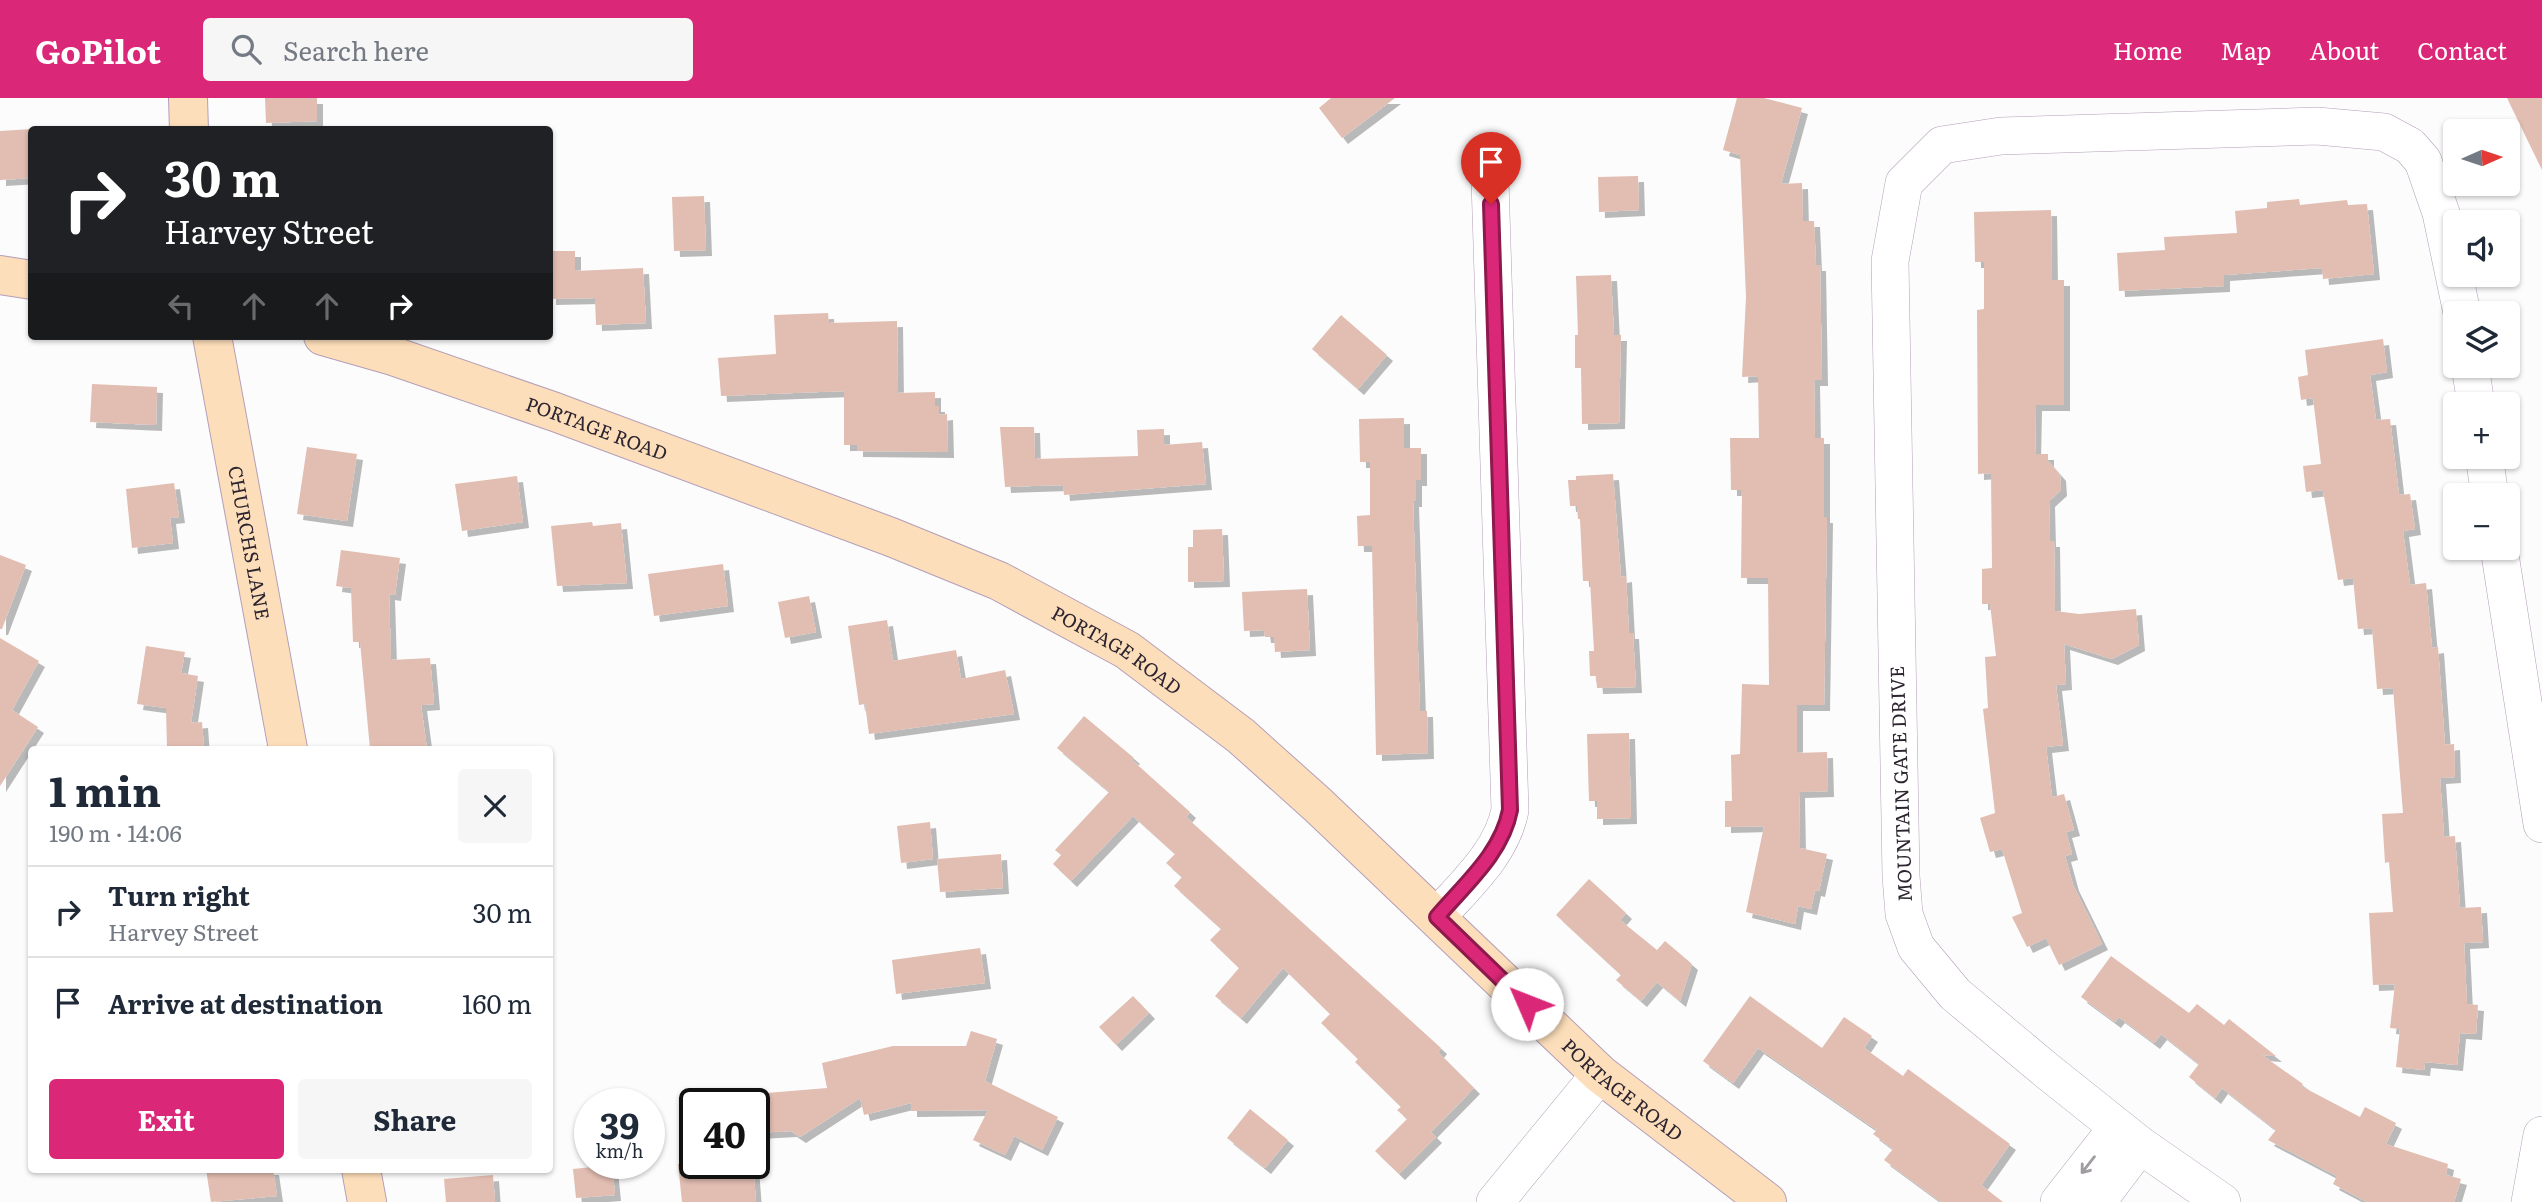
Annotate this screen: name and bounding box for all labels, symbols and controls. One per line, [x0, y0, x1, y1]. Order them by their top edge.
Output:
search box [203, 18, 693, 81]
text: GoPilot [35, 25, 161, 74]
icon: search [227, 30, 265, 68]
text: Search here [283, 30, 429, 69]
text: Home [2113, 32, 2182, 67]
text: Map [2220, 32, 2271, 67]
text: About [2309, 32, 2379, 67]
text: Contact [2417, 32, 2507, 67]
north arrow [2443, 119, 2520, 196]
map controls [2443, 119, 2520, 560]
pin [1461, 132, 1521, 204]
text: 30 m [164, 139, 280, 212]
icon: arrive [1472, 143, 1510, 181]
icon: right [49, 154, 140, 245]
text: Harvey Street [164, 206, 374, 254]
button: sound [2443, 210, 2520, 287]
icon: left [162, 287, 200, 325]
icon: ahead [235, 287, 273, 325]
icon: ahead [308, 287, 346, 325]
icon: right [381, 287, 419, 325]
button: layers [2443, 301, 2520, 378]
street label: PORTAGE ROAD [522, 389, 672, 467]
button: + [2443, 392, 2520, 469]
street label: CHURCHS LANE [222, 463, 278, 622]
button: − [2443, 483, 2520, 560]
street label: PORTAGE ROAD [1047, 598, 1188, 701]
street label: MOUNTAIN GATE DRIVE [1882, 665, 1918, 903]
text: 1 min [49, 758, 161, 820]
button: close [458, 769, 532, 843]
text: 190 m · 14:06 [49, 815, 182, 849]
text: Turn right [108, 875, 250, 914]
text: 30 m [472, 892, 532, 931]
icon: right [49, 893, 87, 931]
text: Harvey Street [108, 914, 259, 948]
position arrow [1490, 967, 1564, 1041]
text: Arrive at destination [108, 983, 383, 1022]
text: 160 m [462, 983, 532, 1022]
icon: arrive [49, 984, 87, 1022]
street label: PORTAGE ROAD [1556, 1031, 1689, 1147]
button: Exit [49, 1079, 284, 1159]
button: Share [298, 1079, 532, 1159]
speed limit sign: 40 [679, 1088, 770, 1179]
text: 39 [600, 1098, 639, 1150]
text: km/h [596, 1137, 643, 1164]
one-way arrow [2081, 1155, 2095, 1174]

